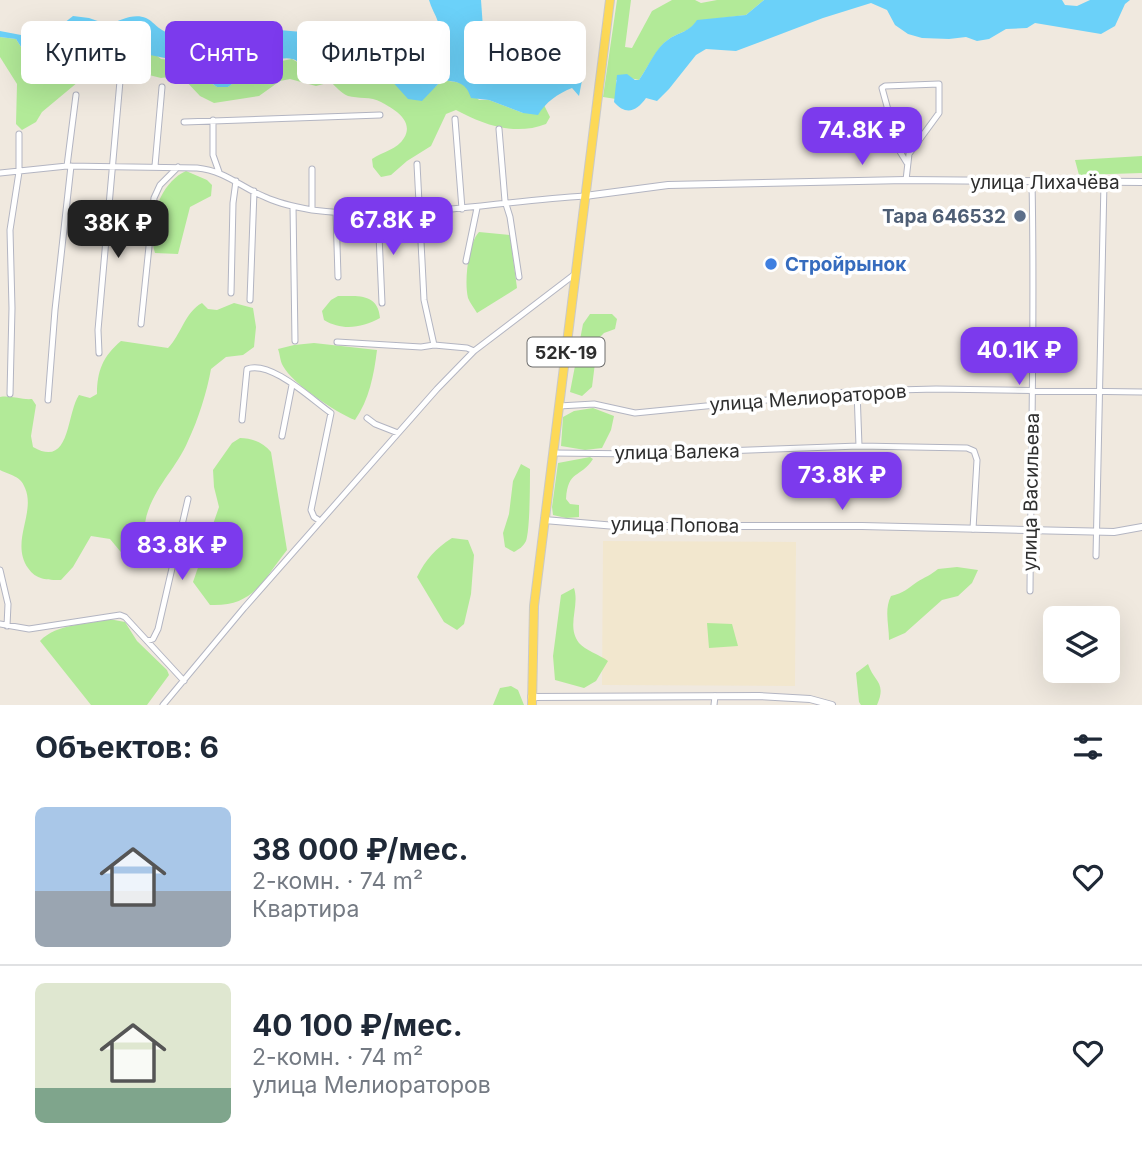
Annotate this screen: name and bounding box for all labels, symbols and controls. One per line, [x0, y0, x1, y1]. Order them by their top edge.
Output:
chip: Купить [21, 21, 151, 84]
chip: Снять [165, 21, 283, 84]
chip: Фильтры [297, 21, 450, 84]
chip: Новое [464, 21, 586, 84]
pin: 74.8K ₽ [797, 108, 927, 167]
text: 74.8K ₽ [818, 116, 906, 144]
street label: улица Лихачёва [970, 171, 1120, 194]
pin: 67.8K ₽ [328, 198, 458, 257]
pin: 38K ₽ [69, 201, 167, 260]
place label: Тара 646532 [882, 205, 1006, 228]
text: 67.8K ₽ [350, 206, 436, 234]
marker: Тара 646532 [1012, 208, 1028, 224]
text: 38K ₽ [84, 209, 152, 237]
place label: Стройрынок [785, 253, 906, 276]
marker: Стройрынок [763, 256, 779, 272]
pin: 40.1K ₽ [954, 328, 1084, 387]
text: 40.1K ₽ [977, 336, 1061, 364]
road number: 52К-19 [528, 338, 604, 366]
street label: улица Мелиораторов [709, 380, 907, 416]
street label: улица Васильева [1018, 413, 1044, 571]
street label: улица Валека [614, 439, 740, 465]
pin: 73.8K ₽ [777, 452, 907, 512]
text: 73.8K ₽ [798, 461, 886, 489]
street label: улица Попова [610, 512, 740, 538]
pin: 83.8K ₽ [117, 522, 247, 582]
text: 83.8K ₽ [137, 531, 227, 559]
map controls [1043, 606, 1120, 683]
button: layers [1043, 606, 1120, 683]
icon: filters [1069, 728, 1107, 766]
text: Объектов: 6 [35, 729, 219, 765]
text: 38 000 ₽/мес. [252, 831, 468, 867]
icon: home [91, 835, 175, 919]
icon: heart [1069, 858, 1107, 896]
text: 2-комн. · 74 m² [252, 867, 423, 895]
text: Квартира [252, 895, 359, 923]
text: 40 100 ₽/мес. [252, 1007, 463, 1043]
icon: home [91, 1011, 175, 1095]
icon: heart [1069, 1034, 1107, 1072]
text: 2-комн. · 74 m² [252, 1043, 423, 1071]
text: улица Мелиораторов [252, 1071, 491, 1099]

